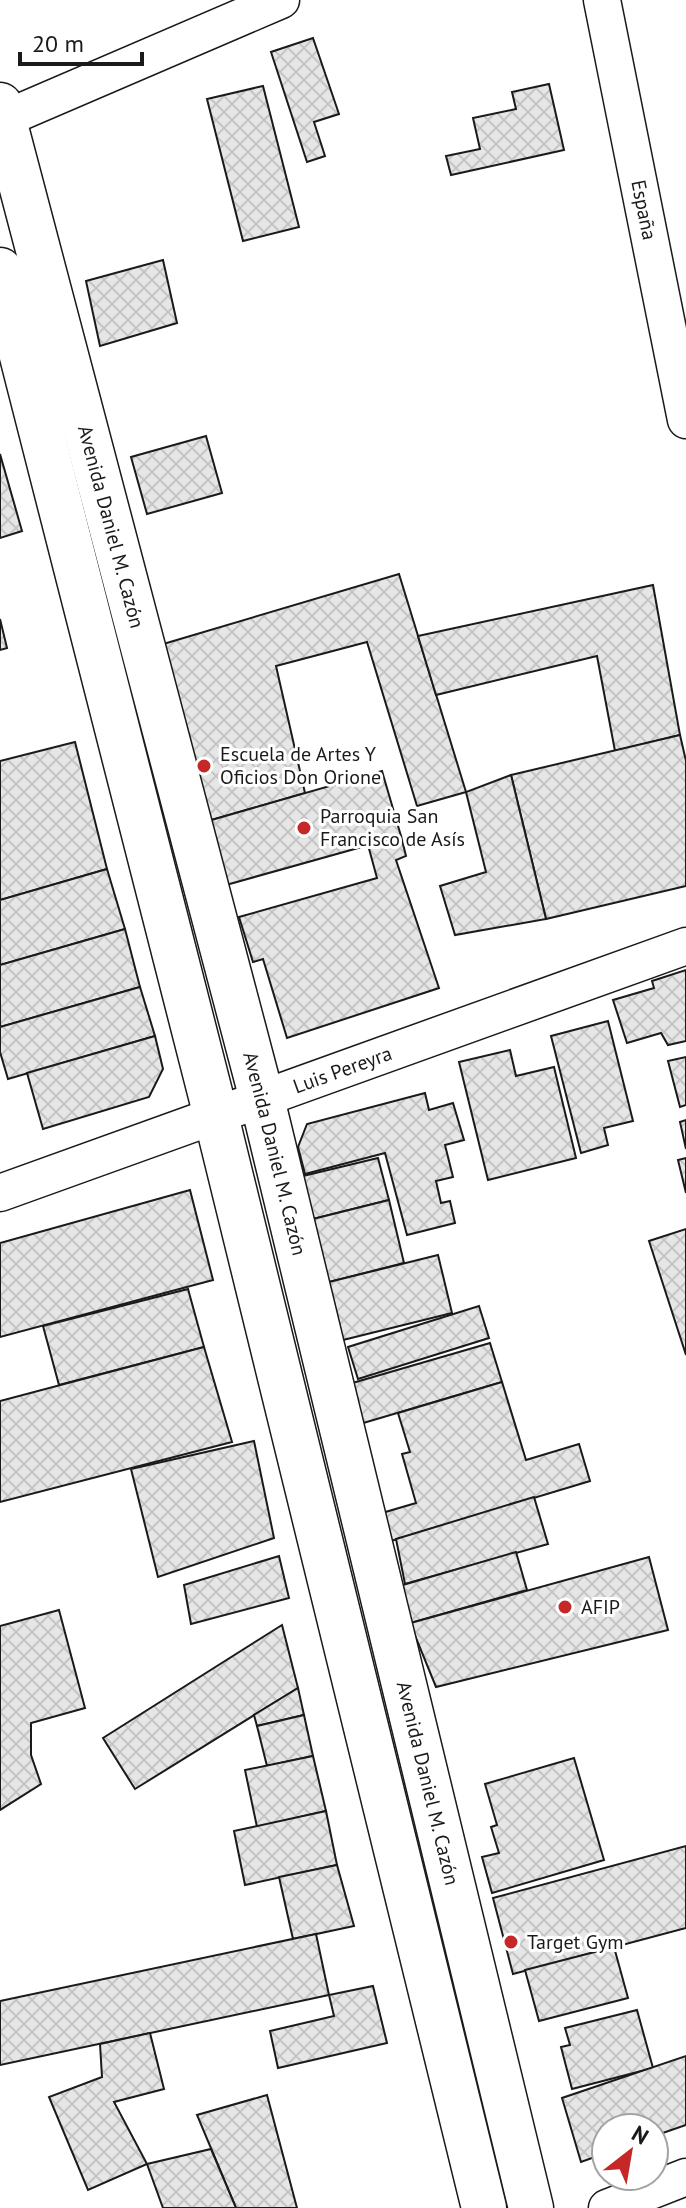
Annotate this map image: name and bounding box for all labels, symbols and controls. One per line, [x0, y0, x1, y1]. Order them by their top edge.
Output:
scale bar [20, 16, 142, 66]
text: 20 m [32, 28, 84, 59]
street label: España [625, 177, 663, 242]
street label: Avenida Daniel M. Cazón [72, 422, 150, 631]
place label: Escuela de Artes Y Oficios Don Orione [220, 741, 381, 790]
marker: Escuela de Artes Y Oficios Don Orione [195, 757, 213, 775]
place label: Parroquia San Francisco de Asís [320, 803, 465, 852]
marker: Parroquia San Francisco de Asís [295, 819, 313, 837]
street label: Luis Pereyra [290, 1040, 395, 1099]
street label: Avenida Daniel M. Cazón [237, 1049, 312, 1258]
place label: AFIP [581, 1594, 620, 1620]
marker: AFIP [556, 1598, 574, 1616]
street label: Avenida Daniel M. Cazón [391, 1679, 465, 1888]
place label: Target Gym [527, 1929, 624, 1955]
marker: Target Gym [502, 1933, 520, 1951]
north arrow [590, 2112, 670, 2192]
text: N [627, 2119, 654, 2151]

